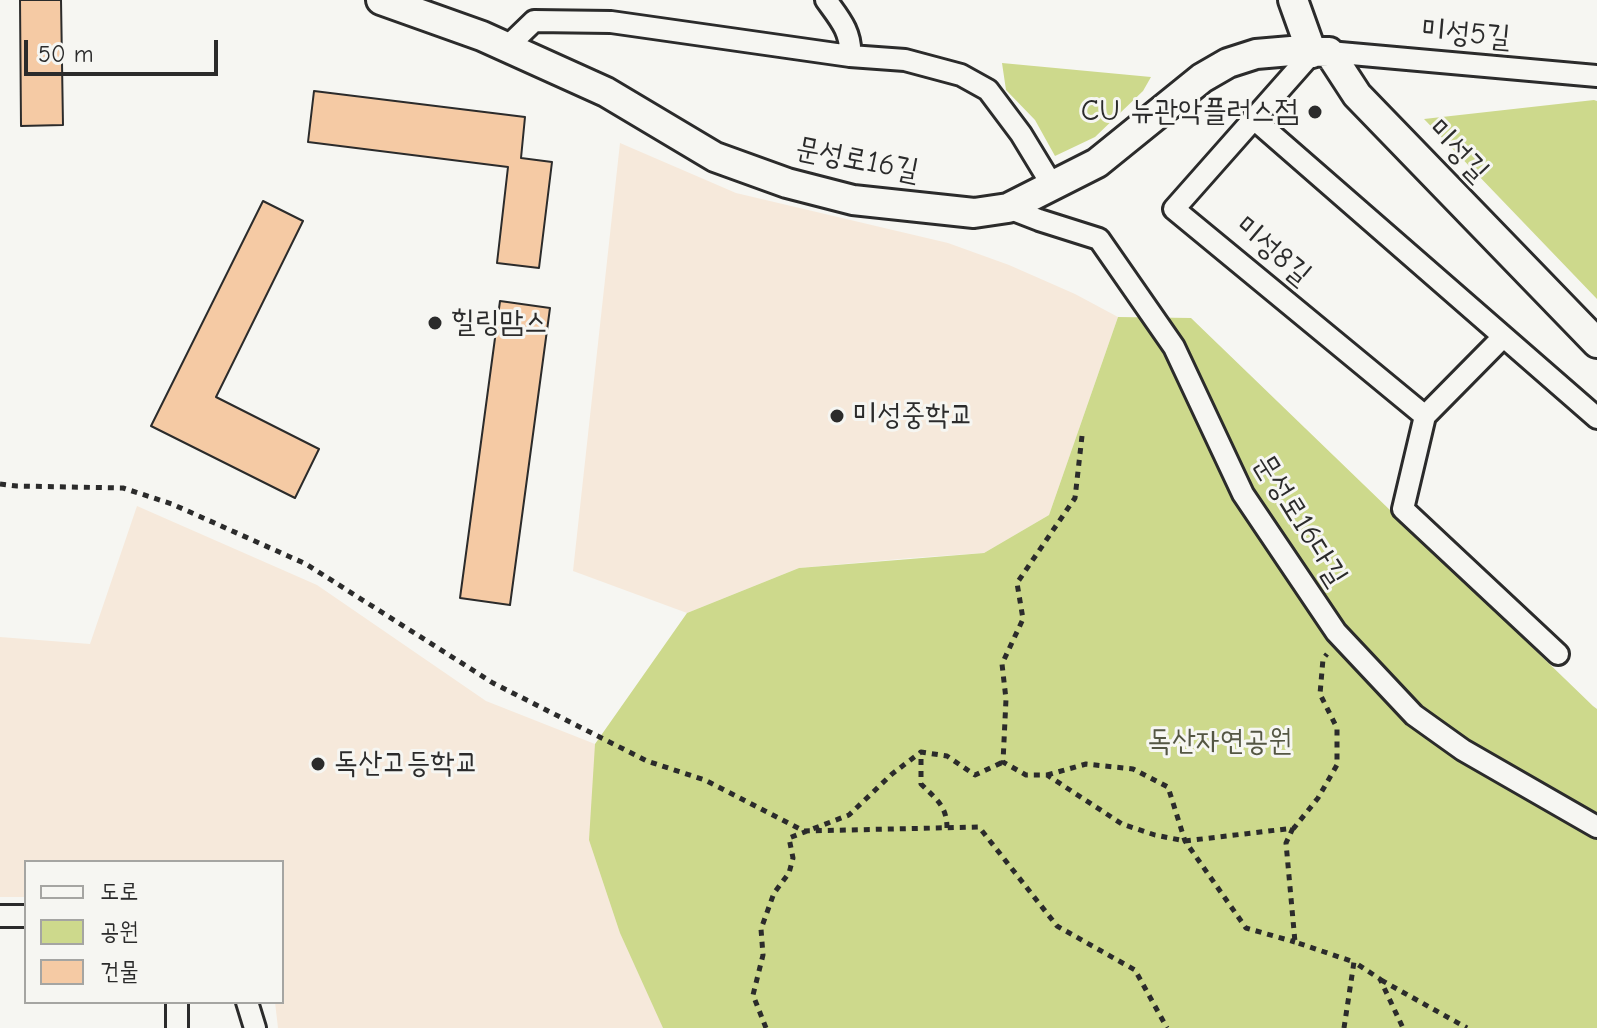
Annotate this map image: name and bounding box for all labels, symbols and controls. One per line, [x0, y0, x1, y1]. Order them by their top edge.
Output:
street label: 미성5길 [1420, 12, 1512, 56]
scale bar [28, 24, 222, 74]
text: 50 m [38, 40, 94, 68]
place label: CU 뉴관악플러스점 [1081, 94, 1299, 130]
marker: CU 뉴관악플러스점 [1306, 103, 1324, 121]
street label: 미성길 [1420, 112, 1496, 190]
street label: 문성로16길 [792, 130, 922, 190]
street label: 미성8길 [1228, 209, 1318, 293]
place label: 힐링맘스 [451, 305, 548, 341]
marker: 힐링맘스 [426, 314, 444, 332]
place label: 미성중학교 [853, 398, 974, 434]
marker: 미성중학교 [828, 407, 846, 425]
street label: 문성로16다길 [1245, 447, 1355, 593]
park label: 독산자연공원 [1148, 724, 1292, 760]
place label: 독산고등학교 [334, 746, 479, 782]
marker: 독산고등학교 [309, 755, 327, 773]
legend [24, 860, 284, 1004]
text: 도로 [100, 877, 139, 905]
text: 공원 [100, 917, 139, 945]
text: 건물 [100, 957, 139, 985]

